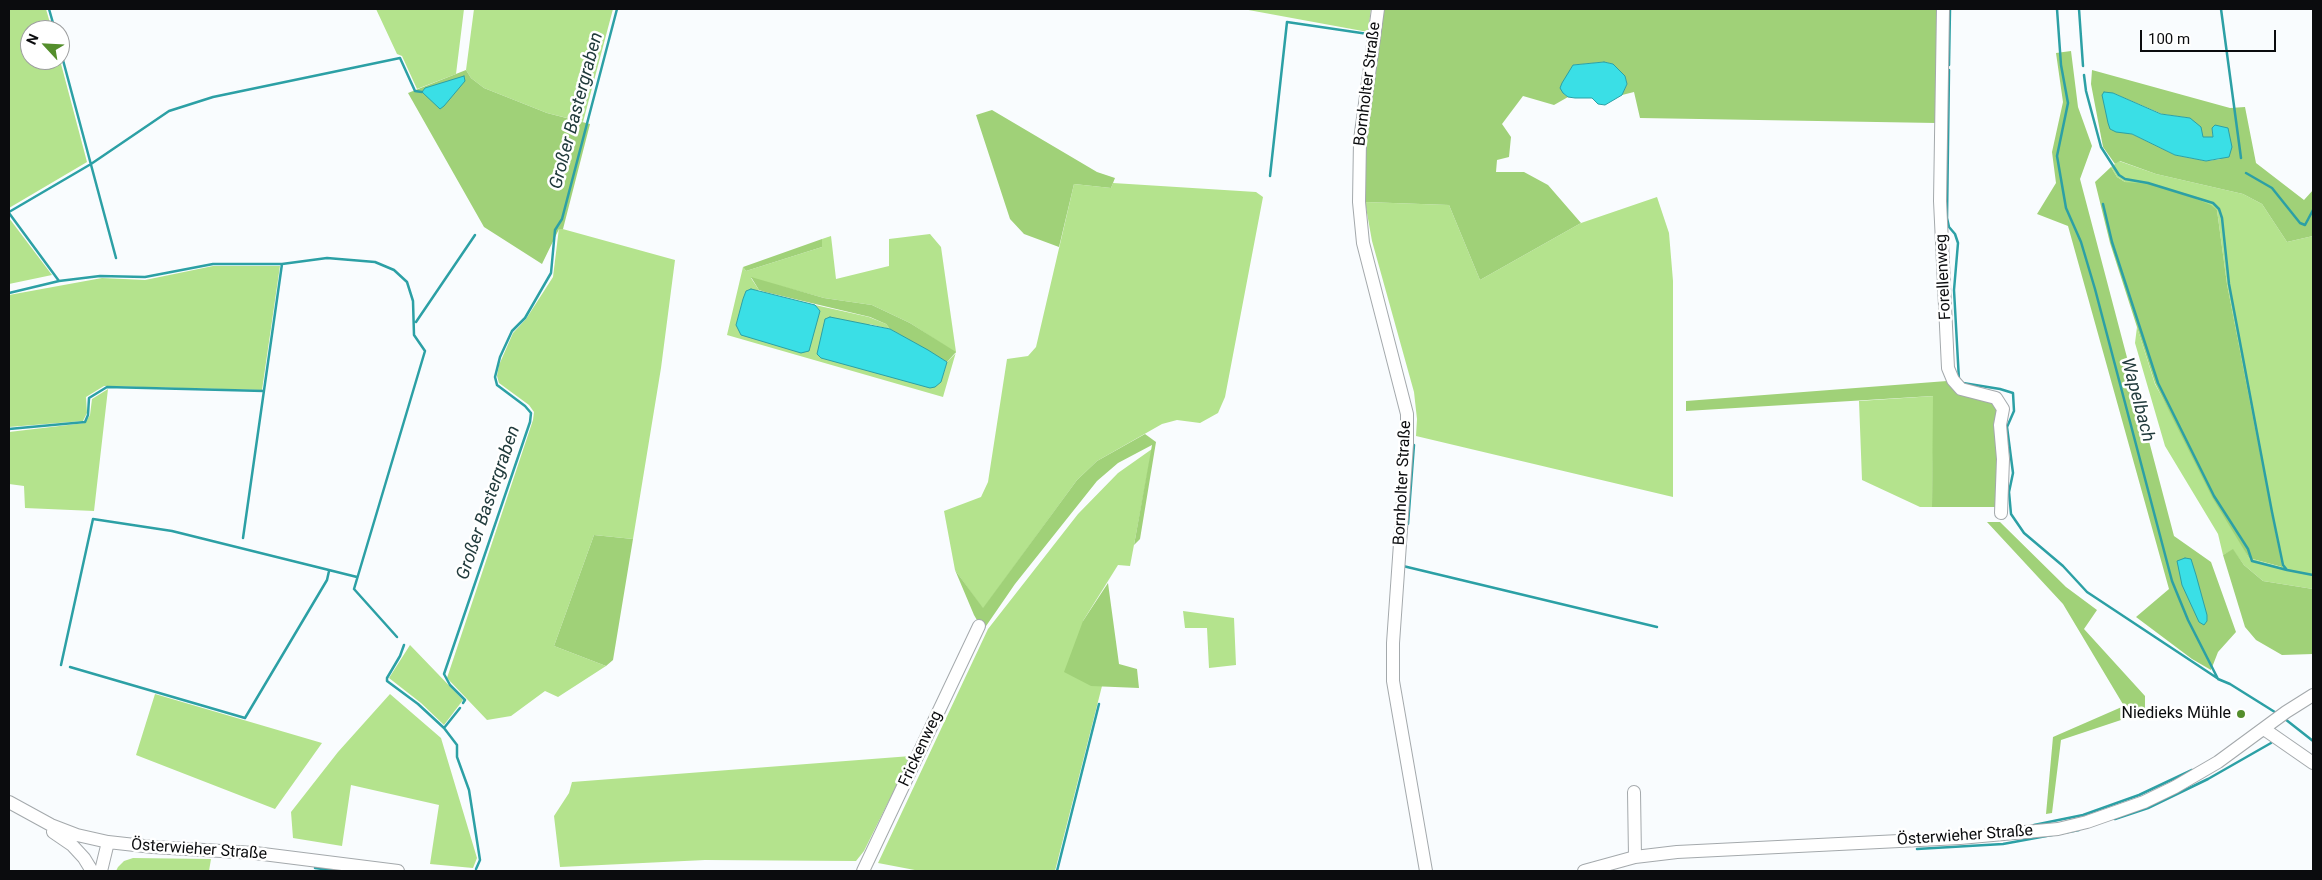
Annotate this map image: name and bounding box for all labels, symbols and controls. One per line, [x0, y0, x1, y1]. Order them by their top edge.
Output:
north arrow [20, 20, 70, 70]
scale bar [2142, 20, 2278, 52]
street label: Bornholter Straße [1351, 21, 1385, 147]
water label: Großer Bastergraben [546, 30, 608, 192]
text: 100 m [2148, 30, 2190, 48]
text: N [23, 31, 42, 47]
street label: Forellenweg [1932, 233, 1956, 321]
water label: Wapelbach [2115, 356, 2159, 444]
street label: Bornholter Straße [1390, 420, 1416, 546]
water label: Großer Bastergraben [453, 423, 525, 583]
place label: Niedieks Mühle [2122, 704, 2231, 724]
street label: Frickenweg [895, 708, 947, 790]
marker: Niedieks Mühle [2235, 708, 2247, 720]
street label: Österwieher Straße [1896, 822, 2034, 850]
street label: Österwieher Straße [130, 836, 268, 864]

